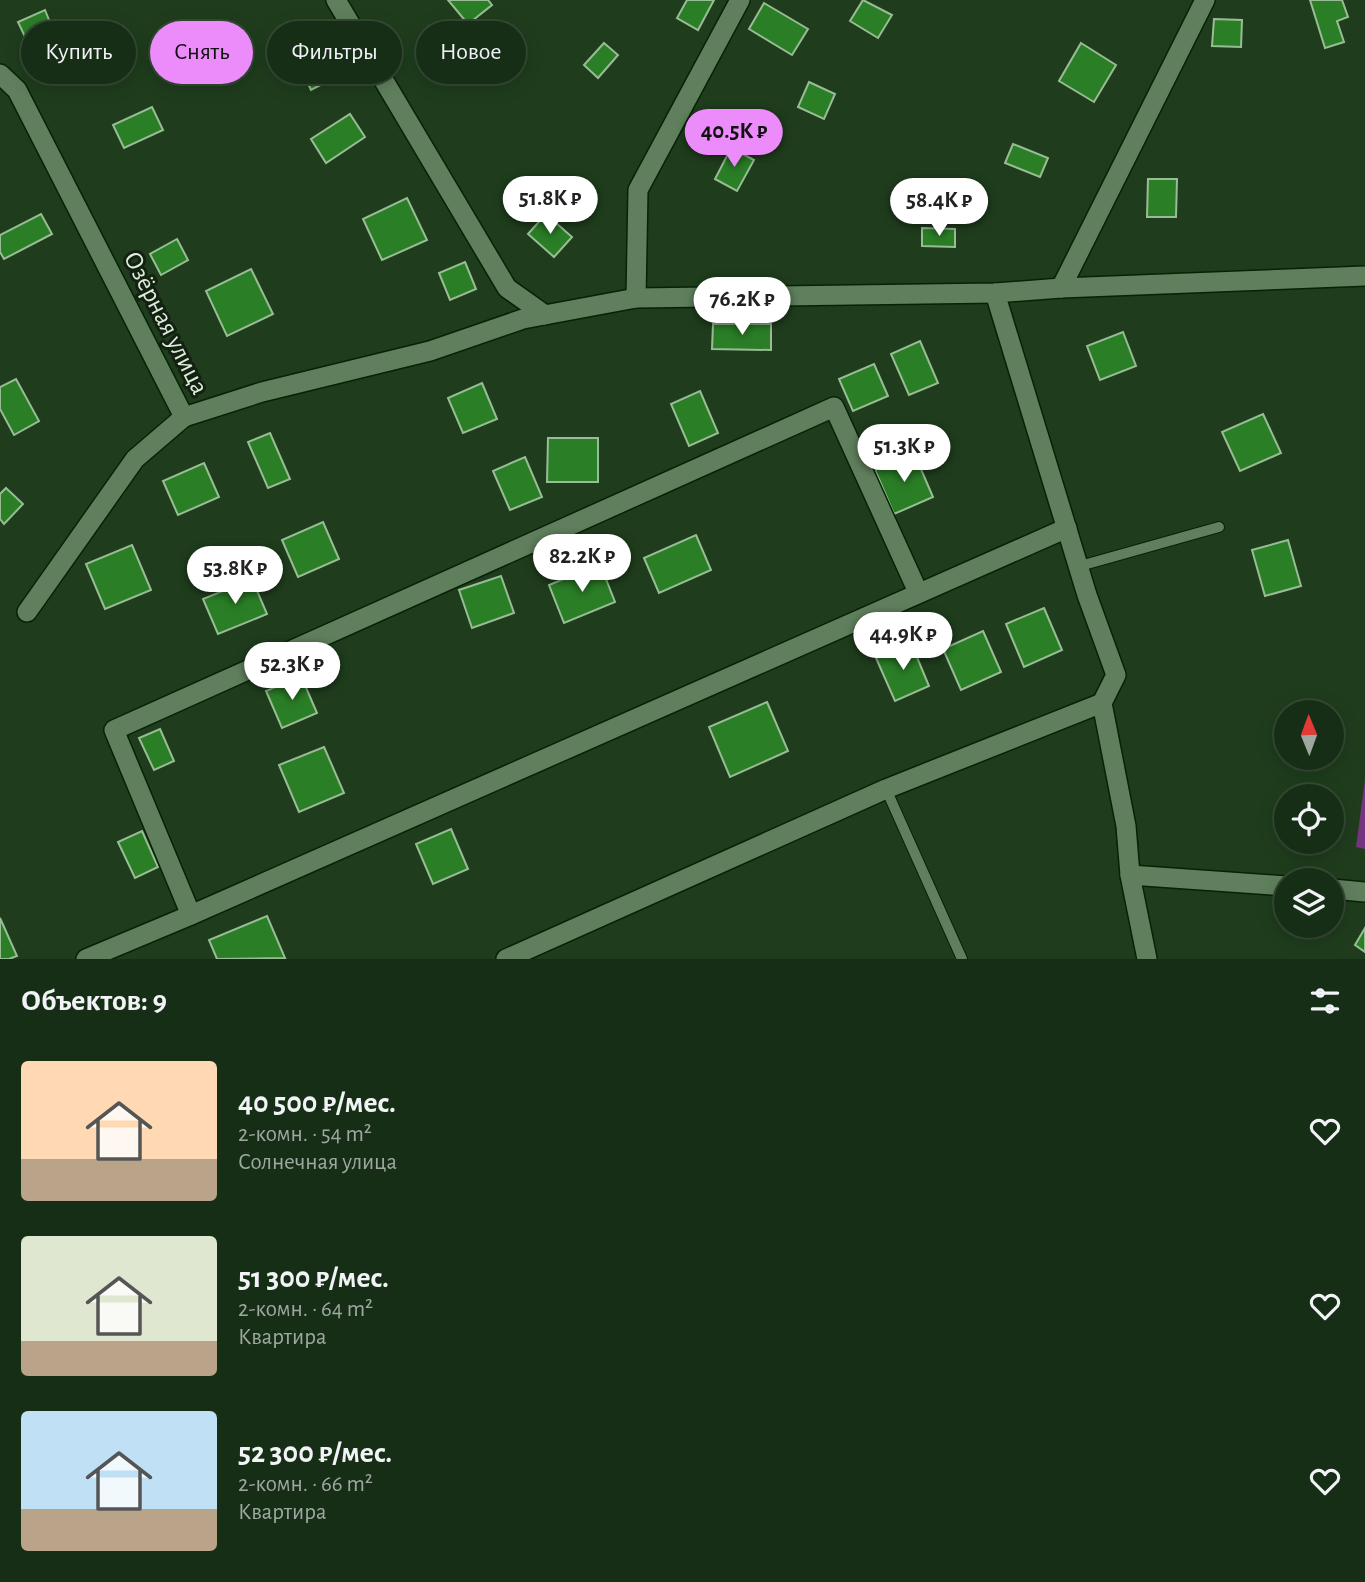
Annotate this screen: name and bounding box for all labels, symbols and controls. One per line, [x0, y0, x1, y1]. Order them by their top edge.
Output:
chip: Купить [21, 21, 136, 84]
chip: Снять [150, 21, 253, 84]
chip: Фильтры [267, 21, 402, 84]
chip: Новое [416, 21, 526, 84]
pin: 40.5K ₽ [669, 110, 799, 169]
text: 40.5K ₽ [701, 120, 767, 143]
pin: 51.8K ₽ [485, 176, 615, 236]
pin: 58.4K ₽ [874, 178, 1004, 238]
text: 51.8K ₽ [519, 187, 581, 210]
text: 58.4K ₽ [906, 189, 972, 212]
street label: Озёрная улица [119, 247, 213, 399]
pin: 76.2K ₽ [677, 278, 807, 337]
text: 76.2K ₽ [710, 288, 774, 311]
pin: 51.3K ₽ [839, 424, 969, 484]
text: 51.3K ₽ [873, 435, 935, 458]
pin: 82.2K ₽ [517, 534, 647, 594]
text: 82.2K ₽ [549, 545, 615, 568]
pin: 53.8K ₽ [170, 546, 300, 606]
text: 53.8K ₽ [203, 557, 267, 580]
pin: 44.9K ₽ [838, 612, 968, 672]
text: 44.9K ₽ [869, 623, 937, 646]
pin: 52.3K ₽ [227, 642, 357, 702]
text: 52.3K ₽ [260, 653, 324, 676]
north arrow [1274, 700, 1344, 770]
map controls [1274, 700, 1344, 938]
button: locate [1274, 784, 1344, 854]
button: layers [1274, 868, 1344, 938]
icon: filters [1306, 982, 1344, 1020]
text: Объектов: 9 [21, 986, 167, 1016]
text: 40 500 ₽/мес. [238, 1088, 396, 1118]
icon: home [77, 1089, 161, 1173]
icon: heart [1306, 1112, 1344, 1150]
text: 2-комн. · 54 m² [238, 1123, 372, 1146]
text: Солнечная улица [238, 1151, 397, 1174]
text: 51 300 ₽/мес. [238, 1263, 389, 1293]
icon: home [77, 1264, 161, 1348]
icon: heart [1306, 1287, 1344, 1325]
text: 2-комн. · 64 m² [238, 1298, 373, 1321]
text: Квартира [238, 1326, 326, 1349]
text: 52 300 ₽/мес. [238, 1438, 392, 1468]
icon: home [77, 1439, 161, 1523]
icon: heart [1306, 1462, 1344, 1500]
text: 2-комн. · 66 m² [238, 1473, 373, 1496]
text: Квартира [238, 1501, 326, 1524]

